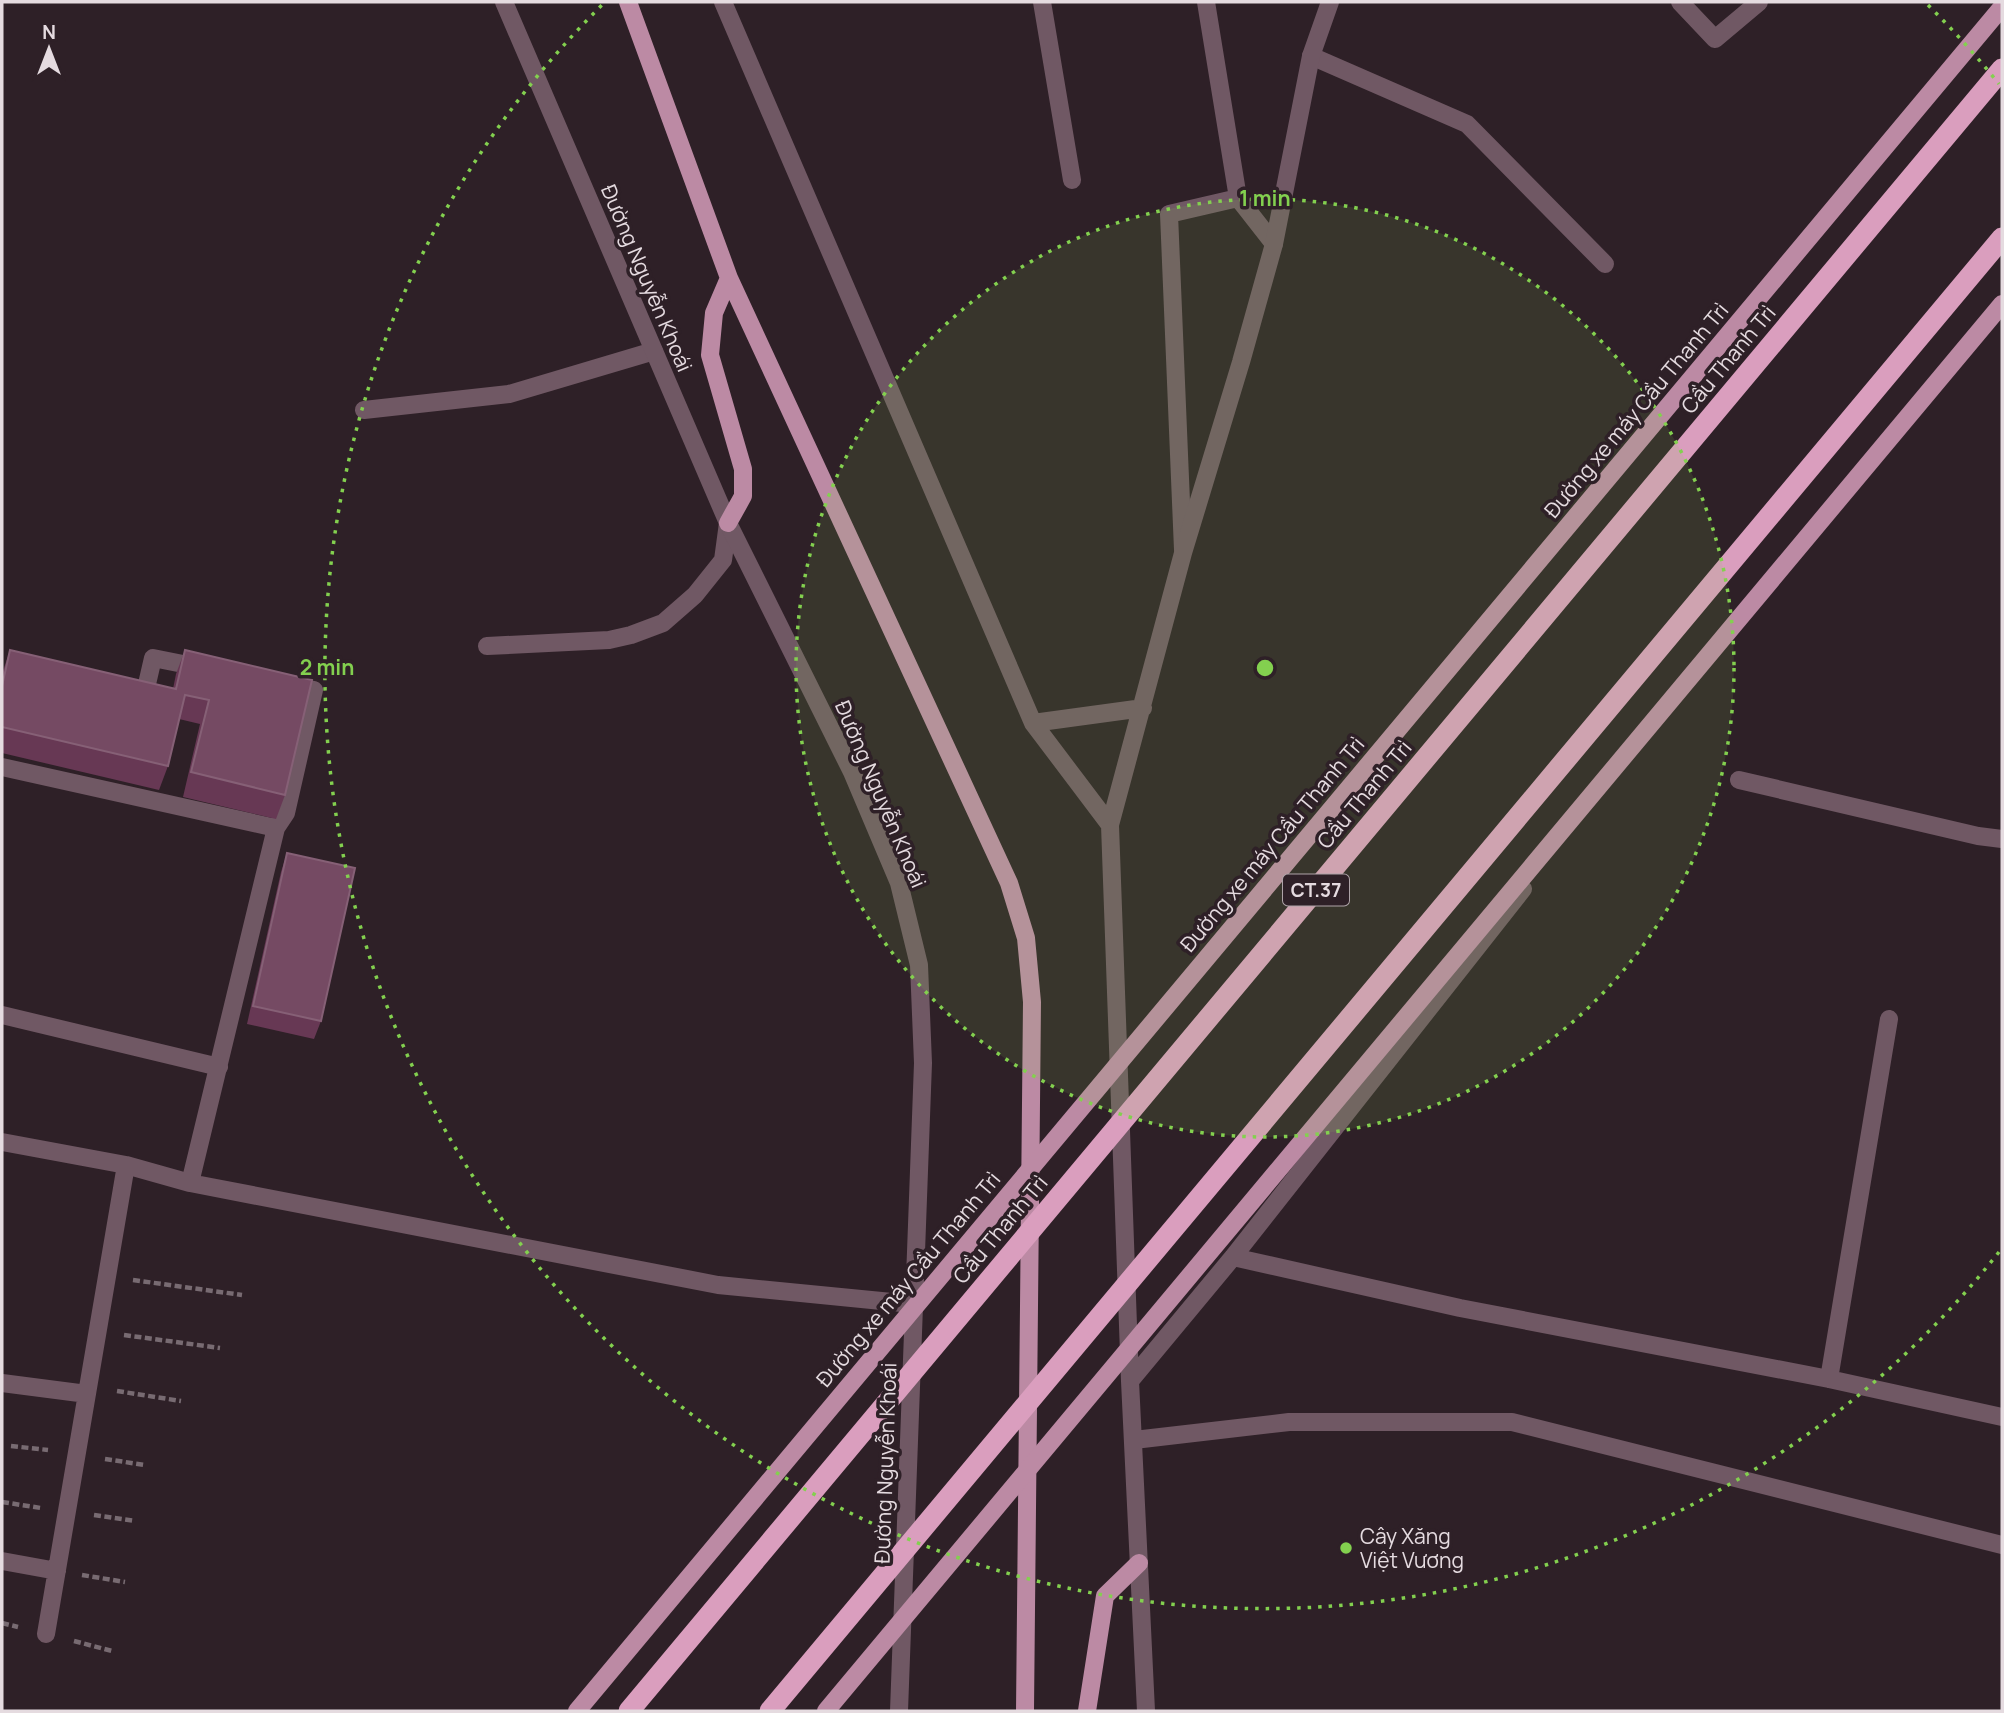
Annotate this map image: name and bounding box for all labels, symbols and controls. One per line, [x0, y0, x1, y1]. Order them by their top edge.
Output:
north arrow [14, 14, 84, 84]
text: N [42, 19, 56, 45]
street label: Đường Nguyễn Khoái [595, 180, 699, 376]
text: 1 min [1239, 184, 1291, 212]
street label: Đường xe máy Cầu Thanh Trì [1538, 297, 1734, 523]
street label: Cầu Thanh Trì [1674, 299, 1782, 419]
text: 2 min [300, 653, 354, 681]
centre of rings [1253, 656, 1277, 680]
street label: Đường Nguyễn Khoái [829, 696, 933, 892]
street label: Đường xe máy Cầu Thanh Trì [1174, 731, 1370, 957]
street label: Cầu Thanh Trì [1310, 734, 1418, 854]
road number: CT.37 [1283, 874, 1349, 906]
street label: Đường xe máy Cầu Thanh Trì [810, 1166, 1006, 1392]
street label: Cầu Thanh Trì [946, 1169, 1054, 1289]
street label: Đường Nguyễn Khoái [868, 1362, 902, 1564]
place label: Cây Xăng Việt Vương [1360, 1522, 1464, 1574]
marker: Cây Xăng Việt Vương [1338, 1540, 1354, 1556]

